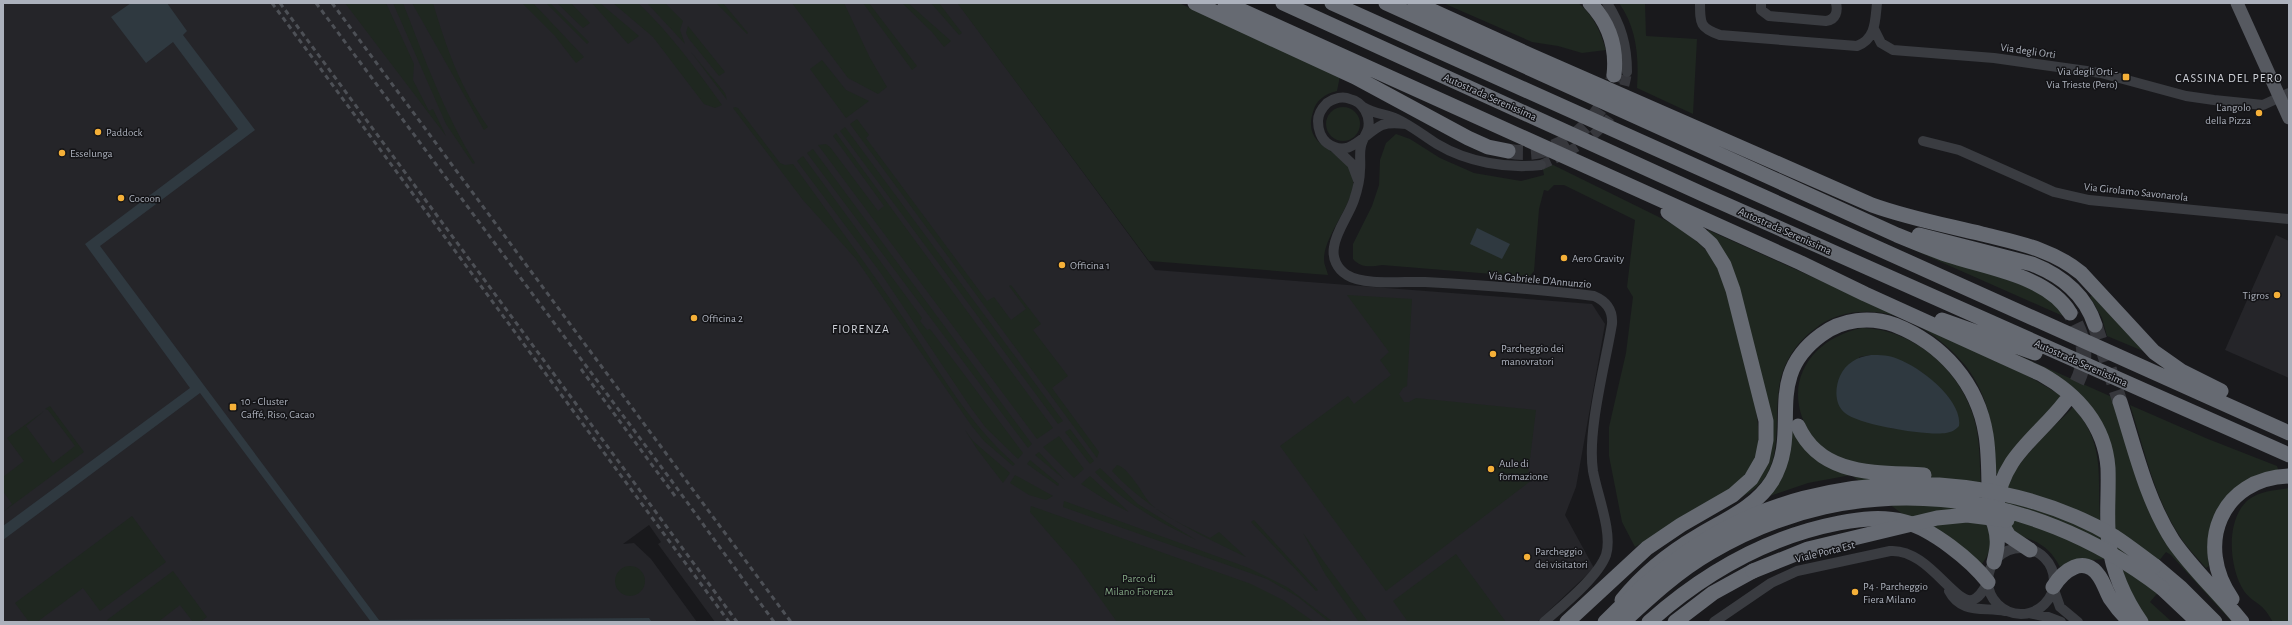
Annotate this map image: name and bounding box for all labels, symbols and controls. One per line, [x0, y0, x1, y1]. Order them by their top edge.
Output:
street label: Via degli Orti [2000, 42, 2056, 60]
place label: Via degli Orti - Via Trieste (Pero) [2046, 66, 2119, 90]
street label: Autostrada Serenissima [1442, 71, 1538, 123]
marker: Via degli Orti - Via Trieste (Pero) [2121, 72, 2131, 82]
district label: CASSINA DEL PERO [2175, 72, 2283, 84]
place label: L'angolo della Pizza [2205, 102, 2251, 126]
marker: L'angolo della Pizza [2254, 108, 2264, 118]
marker: Paddock [93, 127, 103, 137]
place label: Paddock [106, 127, 143, 138]
marker: Esselunga [57, 148, 67, 158]
place label: Esselunga [70, 148, 113, 159]
street label: Via Girolamo Savonarola [2083, 181, 2189, 203]
marker: Cocoon [116, 193, 126, 203]
place label: Cocoon [129, 193, 161, 204]
street label: Autostrada Serenissima [1737, 205, 1833, 257]
marker: Aero Gravity [1559, 253, 1569, 263]
place label: Aero Gravity [1572, 253, 1625, 264]
marker: Officina 1 [1057, 260, 1067, 270]
place label: Officina 1 [1070, 260, 1110, 271]
street label: Via Gabriele D'Annunzio [1488, 270, 1592, 290]
place label: Tigros [2243, 290, 2269, 301]
marker: Tigros [2272, 290, 2282, 300]
marker: Officina 2 [689, 313, 699, 323]
place label: Officina 2 [702, 313, 743, 324]
district label: FIORENZA [832, 323, 890, 335]
street label: Autostrada Serenissima [2033, 337, 2129, 389]
place label: Parcheggio dei manovratori [1501, 343, 1564, 367]
marker: Parcheggio dei manovratori [1488, 349, 1498, 359]
place label: 10 - Cluster Caffé, Riso, Cacao [241, 396, 315, 420]
marker: 10 - Cluster Caffé, Riso, Cacao [228, 402, 238, 412]
place label: Aule di formazione [1499, 458, 1548, 482]
marker: Aule di formazione [1486, 464, 1496, 474]
street label: Viale Porta Est [1794, 539, 1856, 565]
place label: Parcheggio dei visitatori [1535, 546, 1588, 570]
marker: Parcheggio dei visitatori [1522, 552, 1532, 562]
park label: Parco di Milano Fiorenza [1105, 573, 1173, 597]
place label: P4 • Parcheggio Fiera Milano [1863, 581, 1928, 605]
marker: P4 • Parcheggio Fiera Milano [1850, 587, 1860, 597]

